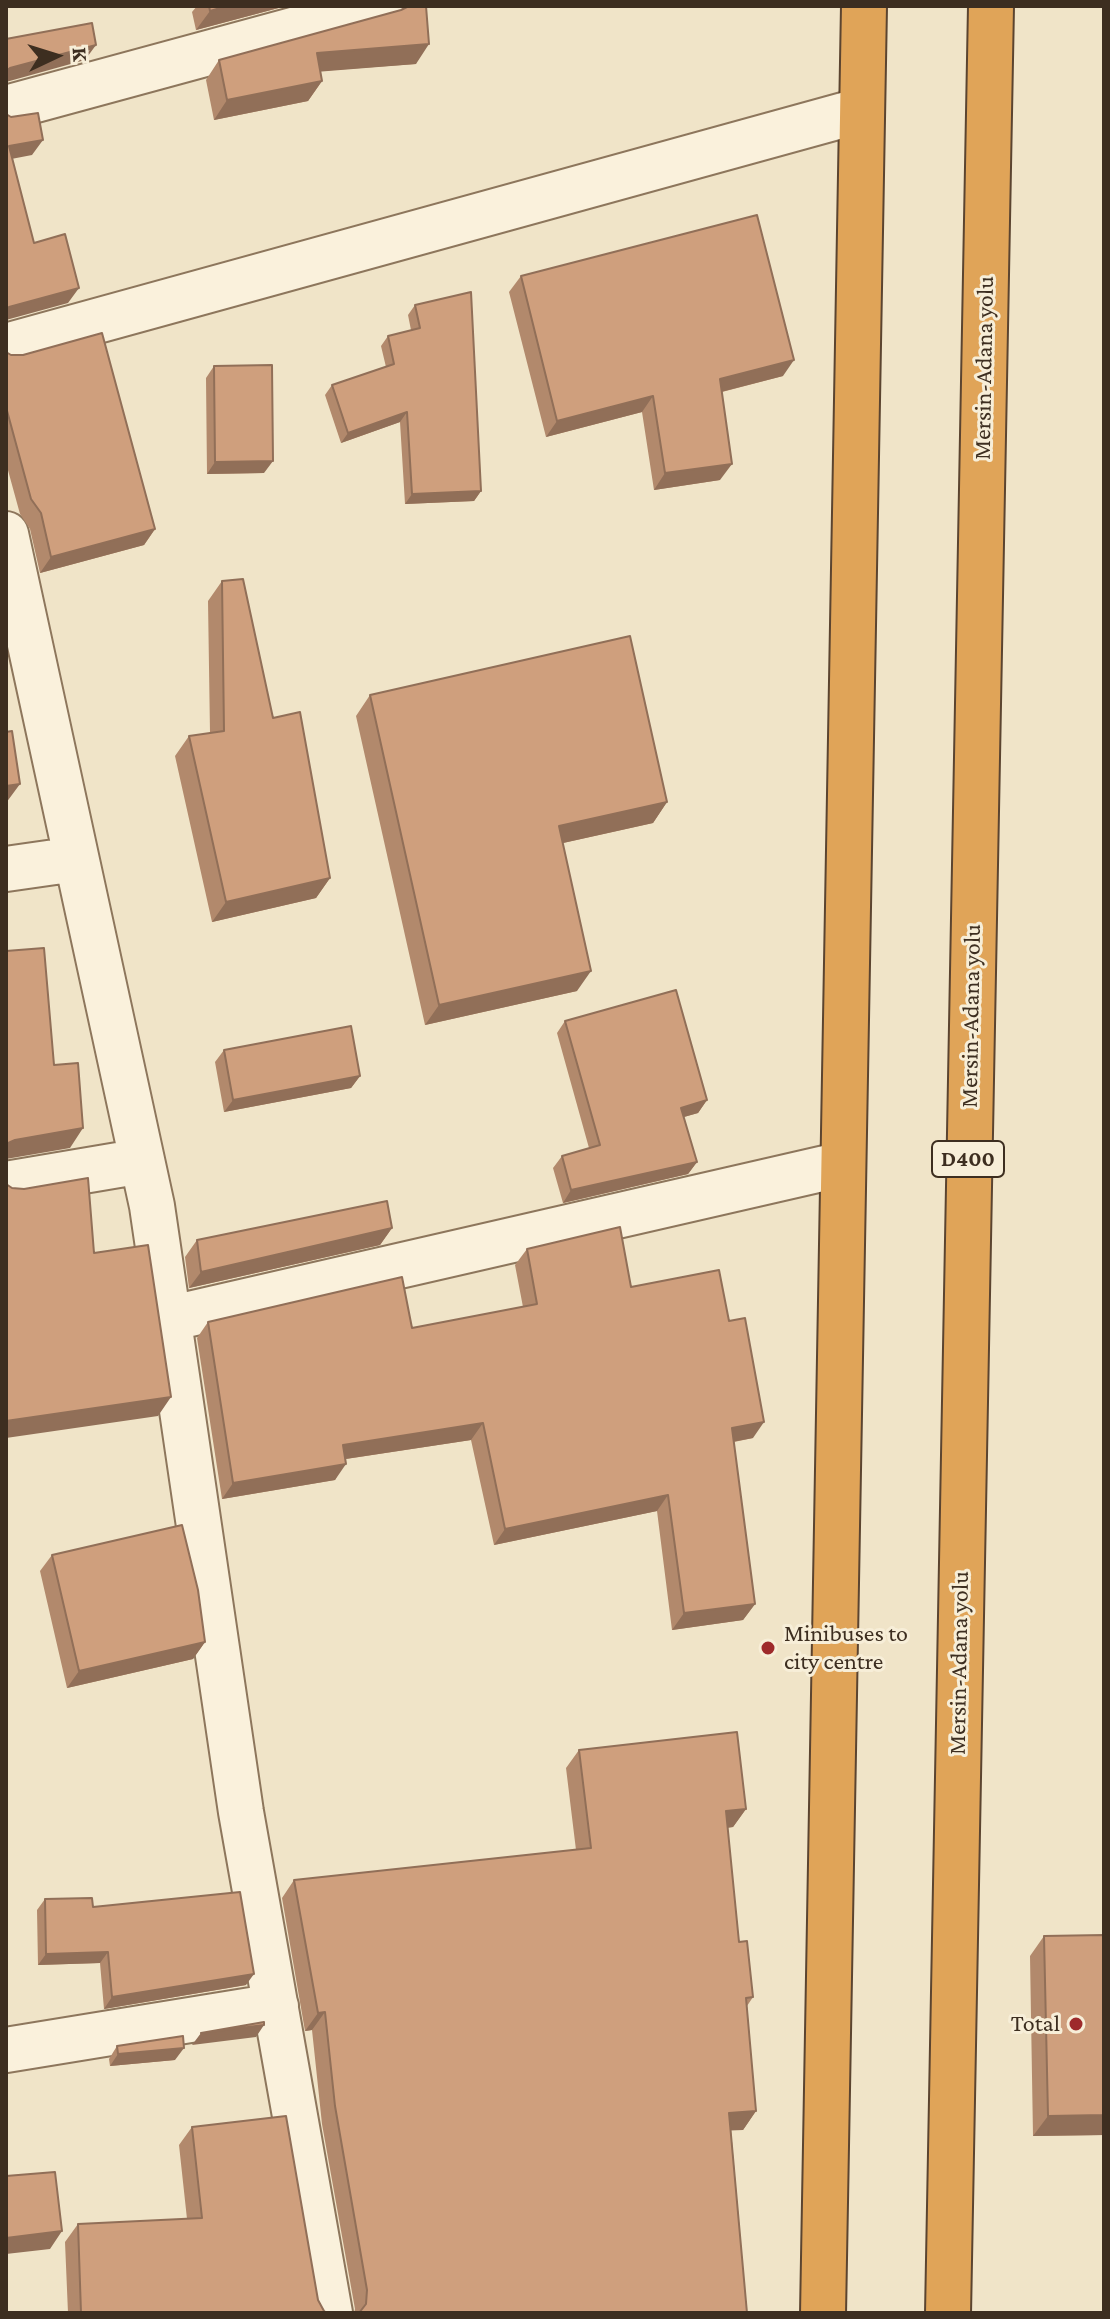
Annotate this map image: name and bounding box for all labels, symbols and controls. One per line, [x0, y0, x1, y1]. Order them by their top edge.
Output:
north arrow [16, 16, 96, 96]
text: K [67, 46, 93, 62]
street label: Mersin-Adana yolu [968, 276, 1000, 460]
street label: Mersin-Adana yolu [955, 924, 987, 1108]
road number: D400 [932, 1141, 1004, 1177]
street label: Mersin-Adana yolu [943, 1571, 975, 1755]
place label: Minibuses to city centre [784, 1620, 908, 1676]
marker: Minibuses to city centre [759, 1639, 777, 1657]
place label: Total [1011, 2010, 1060, 2038]
marker: Total [1067, 2015, 1085, 2033]

